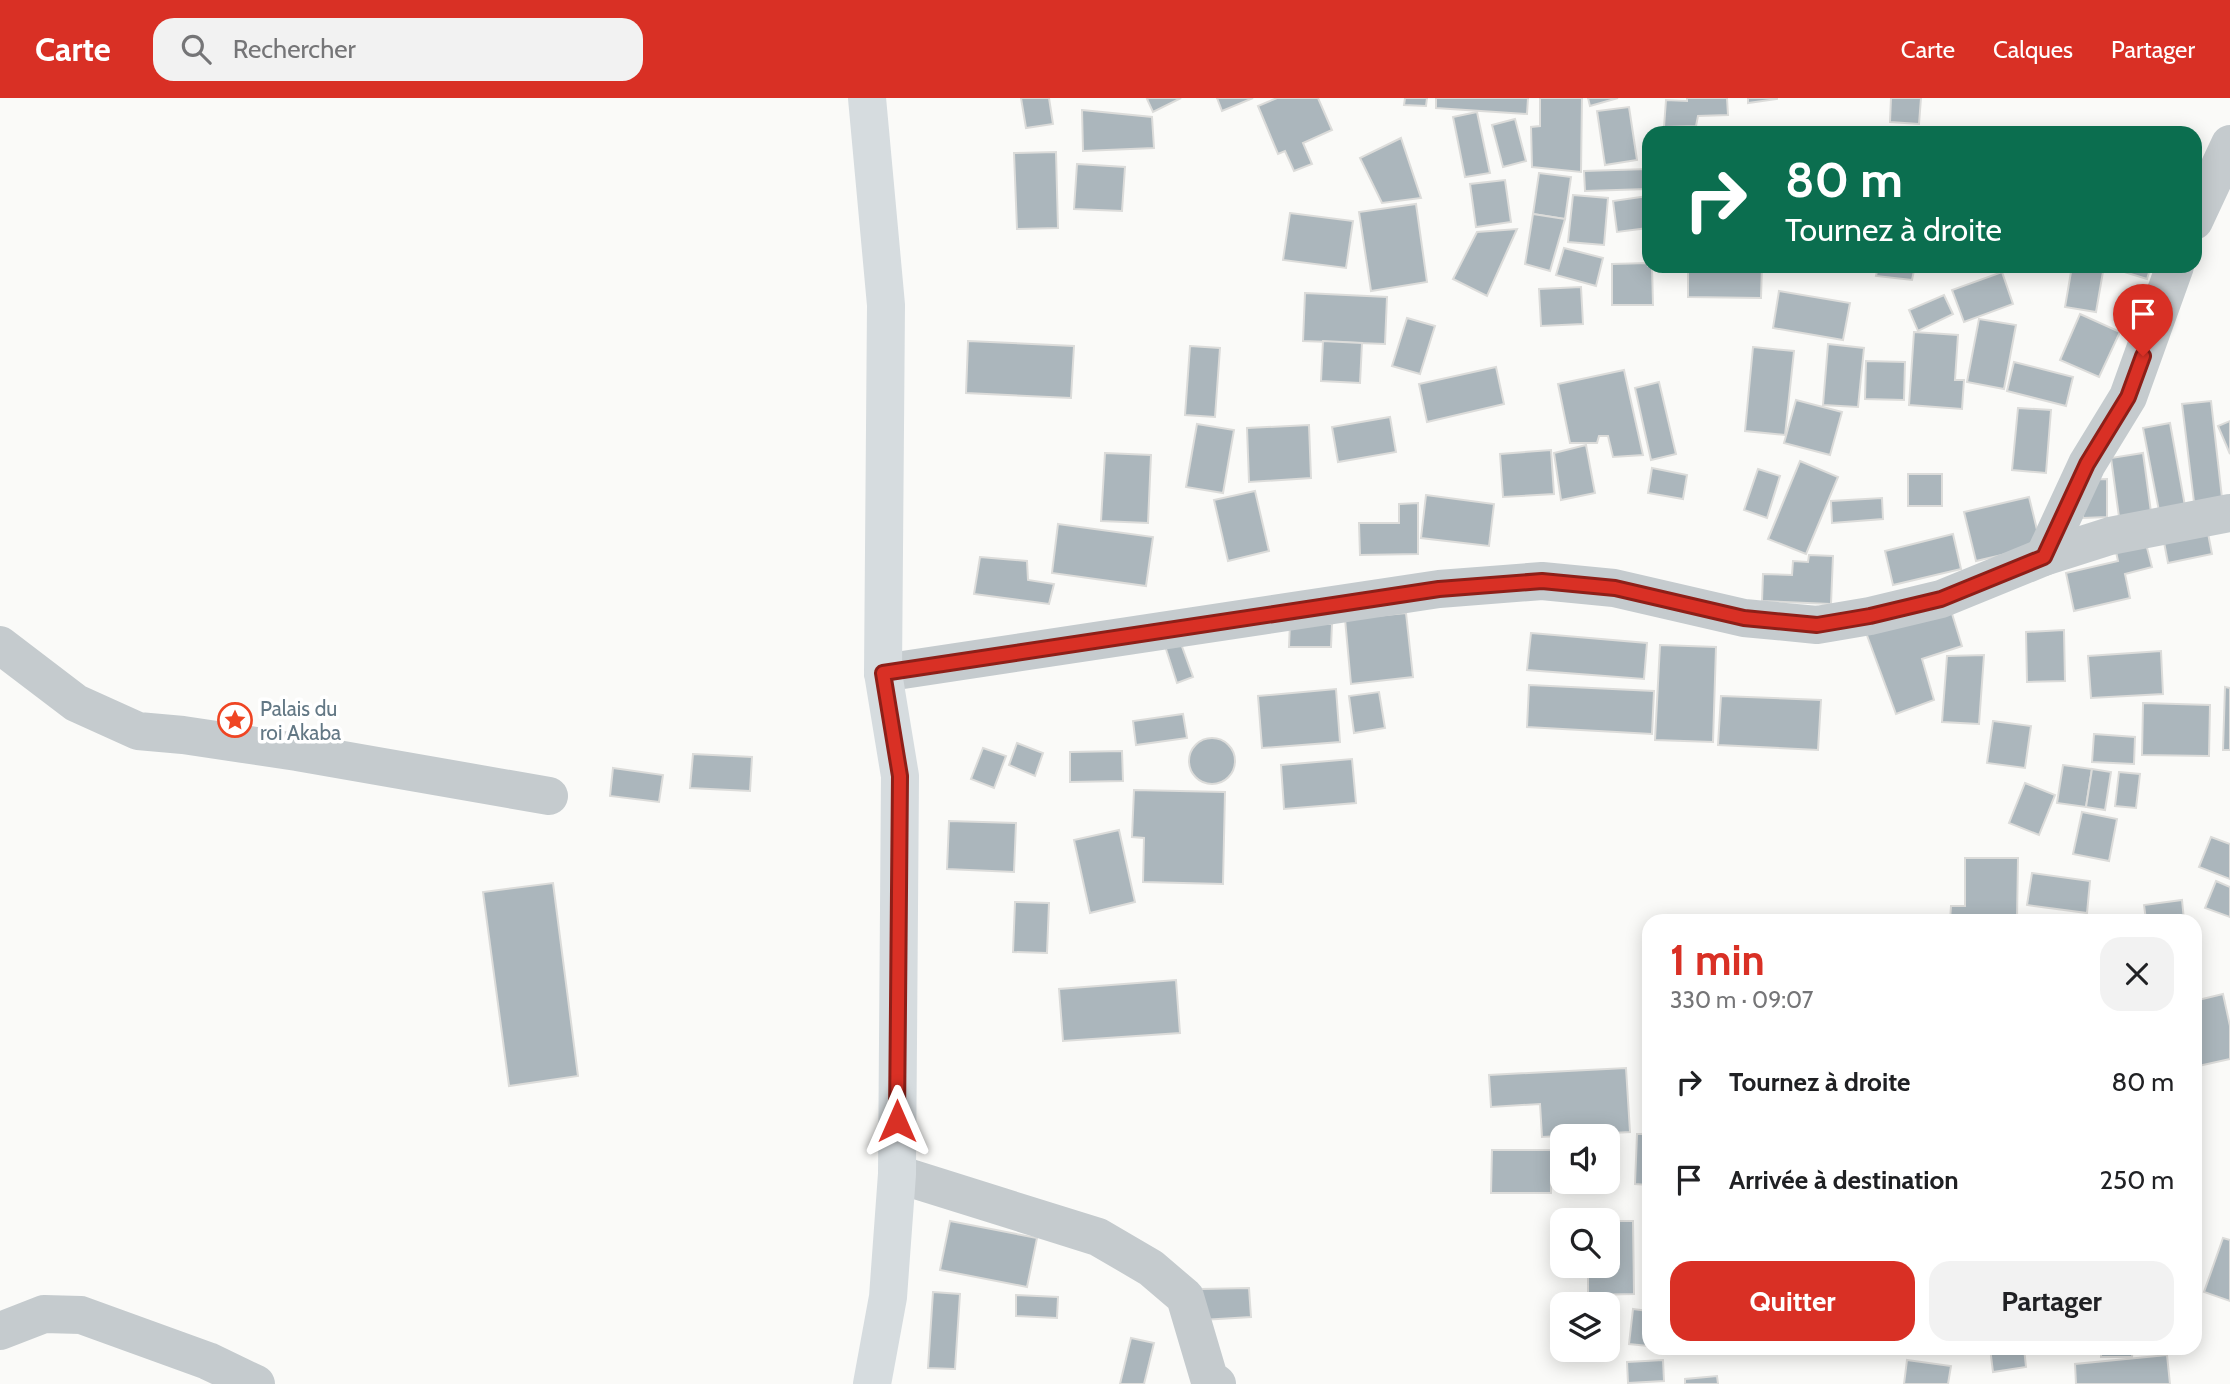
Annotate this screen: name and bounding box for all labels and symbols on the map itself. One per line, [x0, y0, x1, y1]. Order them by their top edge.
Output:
pin [2113, 284, 2173, 356]
place label: Palais du roi Akaba [260, 696, 341, 745]
place icon: Palais du roi Akaba [216, 701, 254, 739]
position arrow [860, 1084, 934, 1158]

